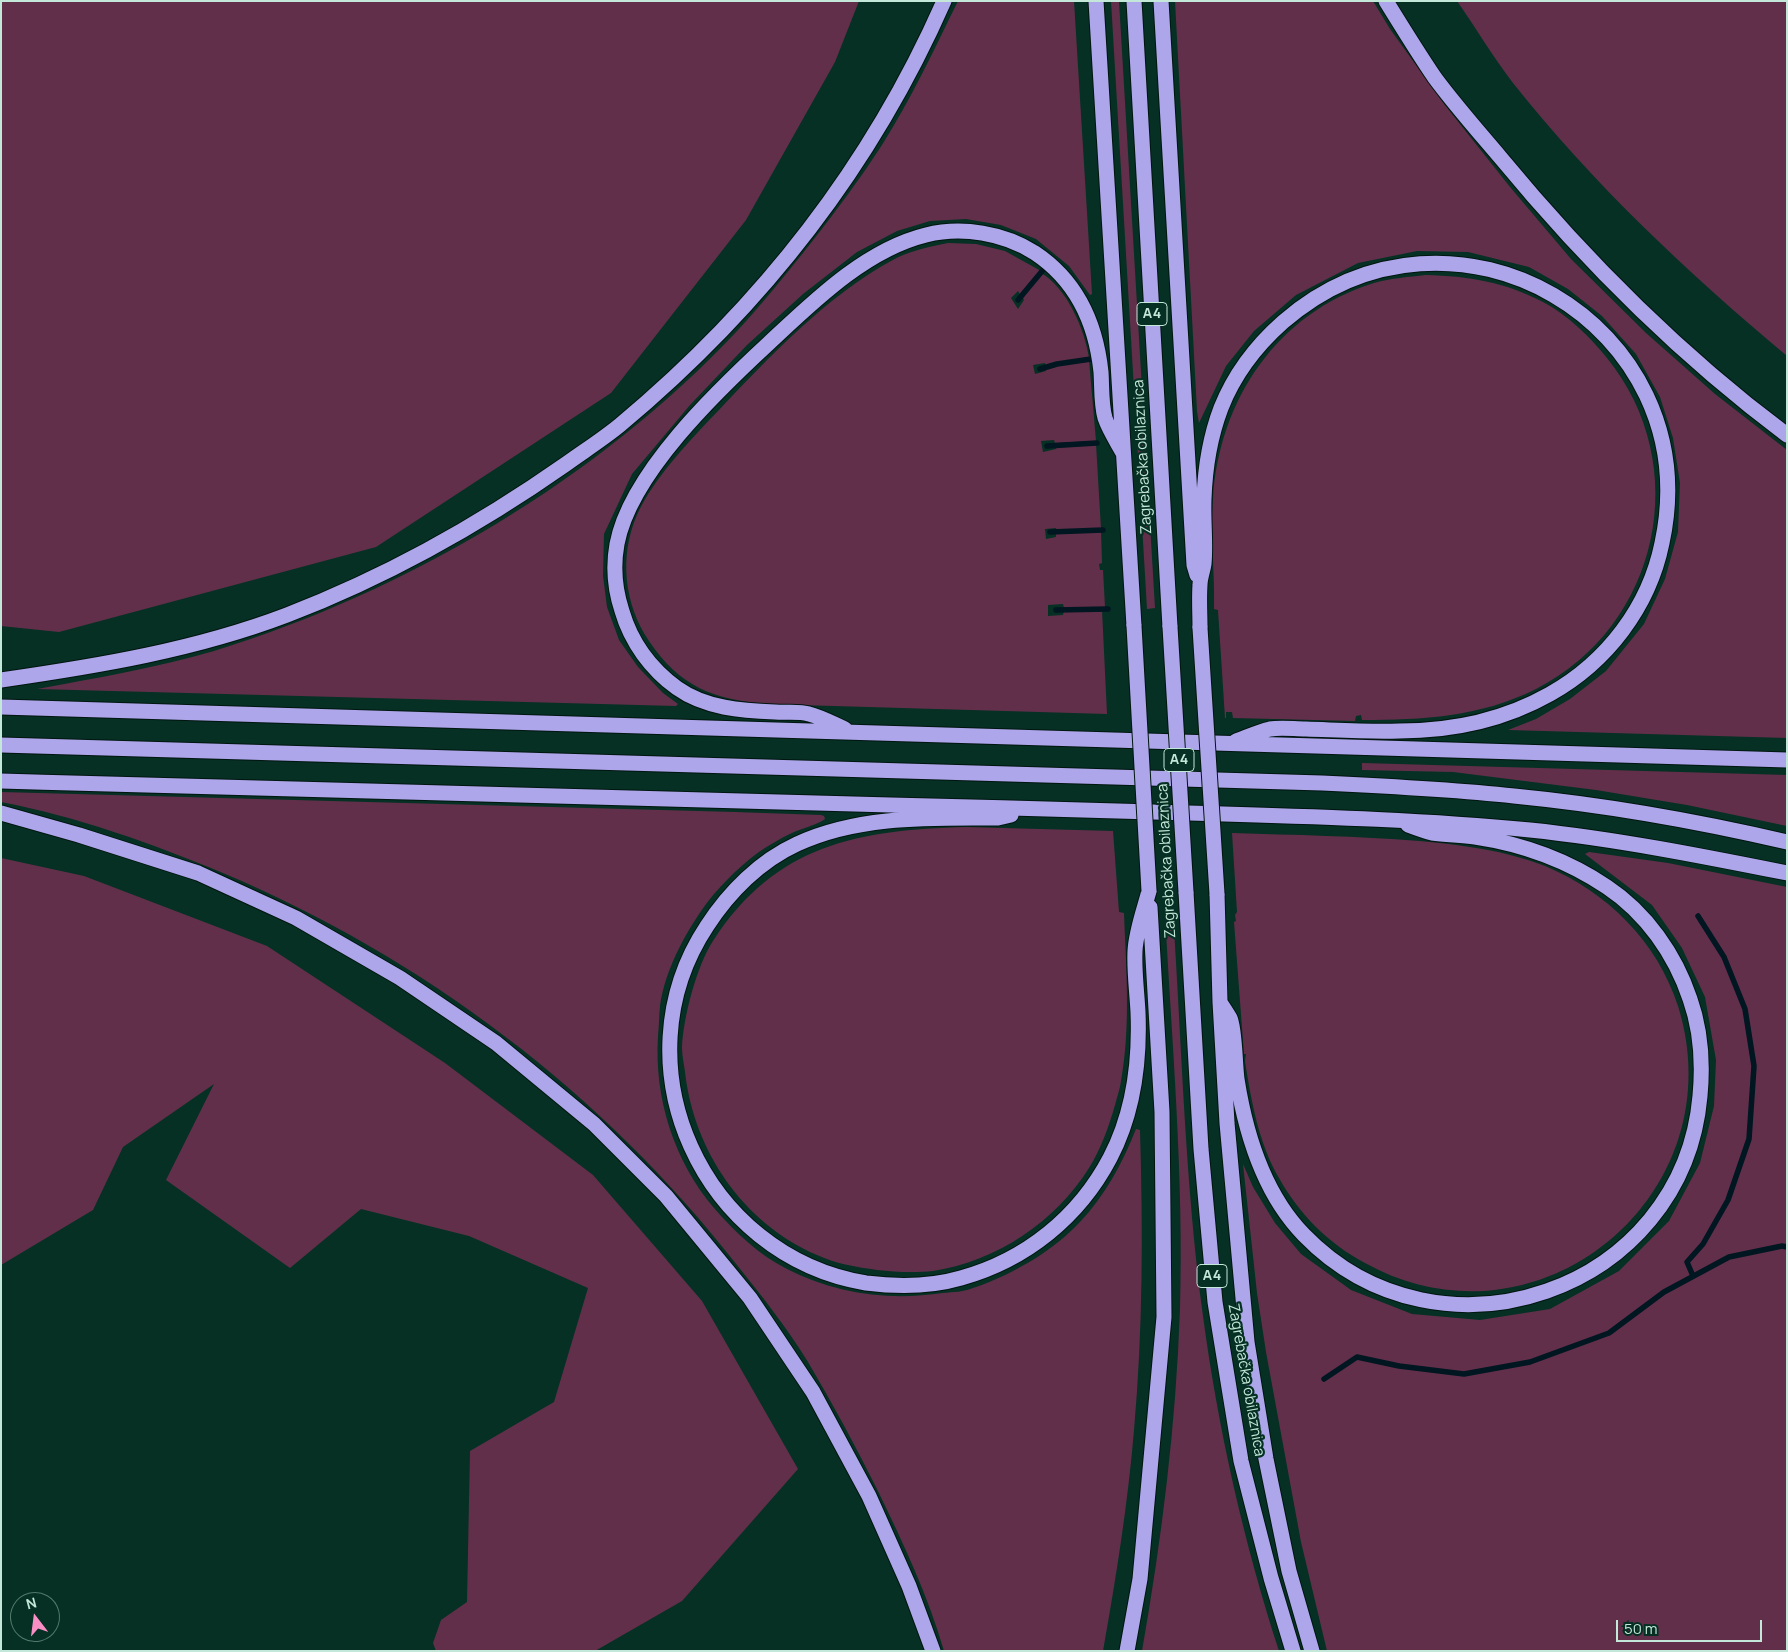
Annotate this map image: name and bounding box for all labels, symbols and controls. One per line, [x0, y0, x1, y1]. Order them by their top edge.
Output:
road number: A4 [1137, 302, 1167, 326]
street label: Zagrebačka obilaznica [1130, 379, 1156, 535]
road number: A4 [1164, 748, 1194, 772]
street label: Zagrebačka obilaznica [1154, 783, 1180, 939]
road number: A4 [1197, 1264, 1227, 1288]
street label: Zagrebačka obilaznica [1224, 1302, 1268, 1458]
north arrow [10, 1592, 60, 1642]
text: N [24, 1593, 39, 1613]
scale bar [1618, 1610, 1764, 1642]
text: 50 m [1624, 1618, 1658, 1639]

